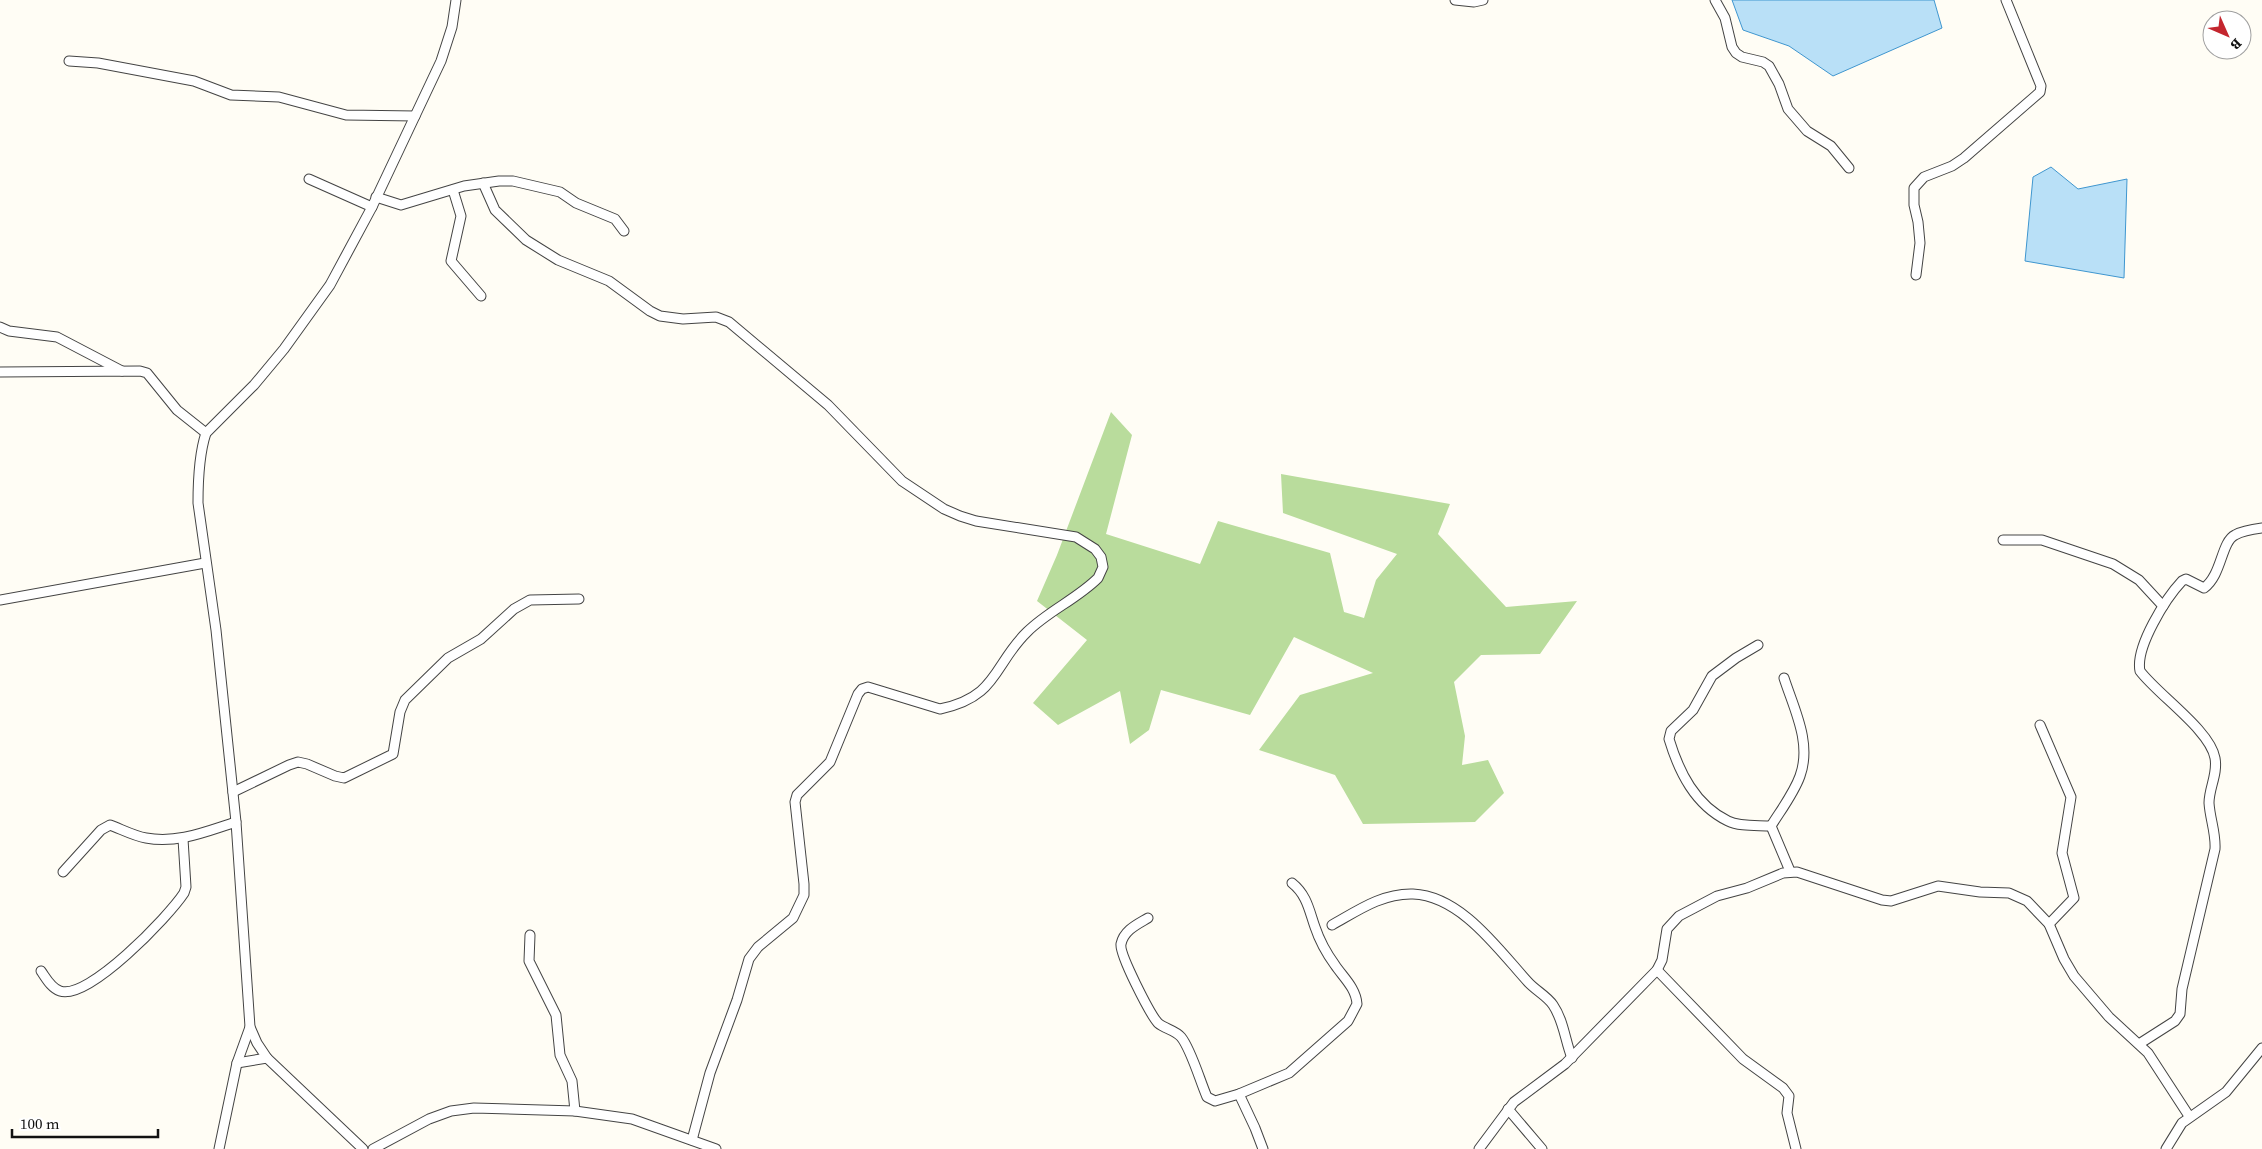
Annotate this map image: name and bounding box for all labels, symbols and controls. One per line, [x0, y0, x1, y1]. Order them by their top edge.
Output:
north arrow [2202, 10, 2252, 60]
text: B [2226, 34, 2246, 54]
scale bar [12, 1106, 159, 1138]
text: 100 m [20, 1113, 60, 1134]

